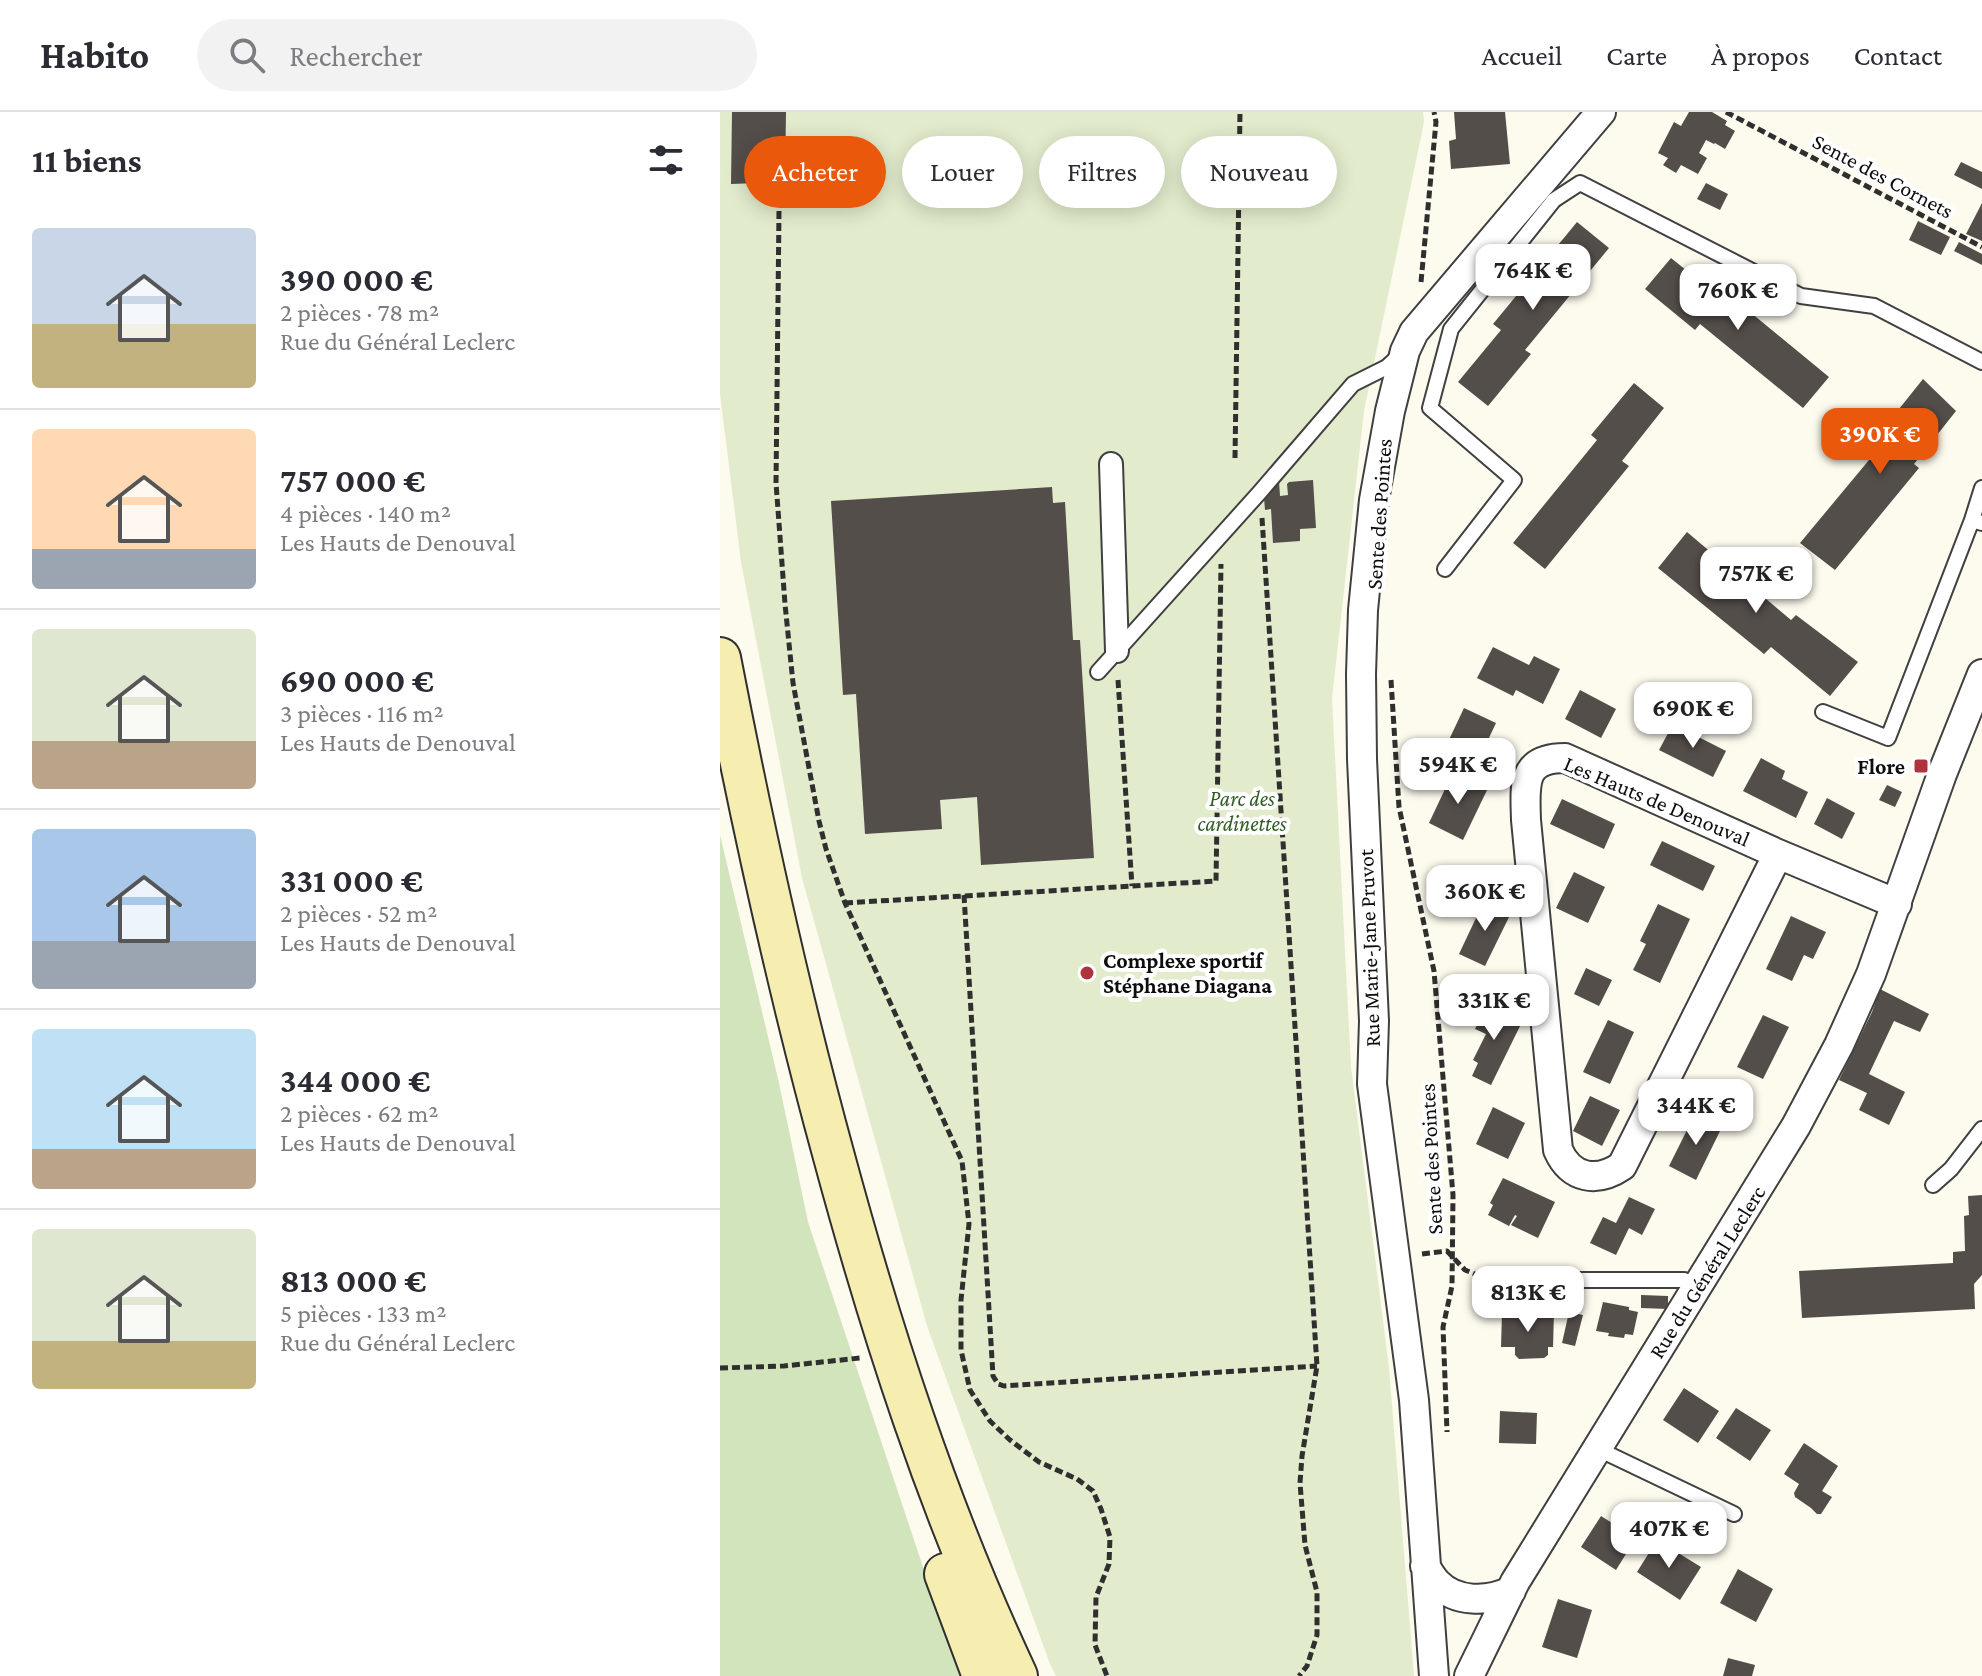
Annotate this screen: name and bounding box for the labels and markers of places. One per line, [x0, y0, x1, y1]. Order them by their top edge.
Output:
pin: 764K € [1468, 244, 1598, 312]
pin: 760K € [1673, 264, 1803, 332]
pin: 390K € [1815, 408, 1945, 476]
pin: 757K € [1691, 547, 1821, 615]
pin: 690K € [1628, 682, 1758, 750]
pin: 594K € [1393, 738, 1523, 806]
place label: Flore [1857, 754, 1905, 779]
marker: Flore [1912, 757, 1930, 775]
pin: 360K € [1420, 865, 1550, 933]
place label: Complexe sportif Stéphane Diagana [1103, 948, 1272, 998]
marker: Complexe sportif Stéphane Diagana [1078, 964, 1096, 982]
pin: 331K € [1429, 974, 1559, 1042]
pin: 344K € [1631, 1079, 1761, 1147]
pin: 813K € [1463, 1266, 1593, 1334]
pin: 407K € [1604, 1502, 1734, 1570]

